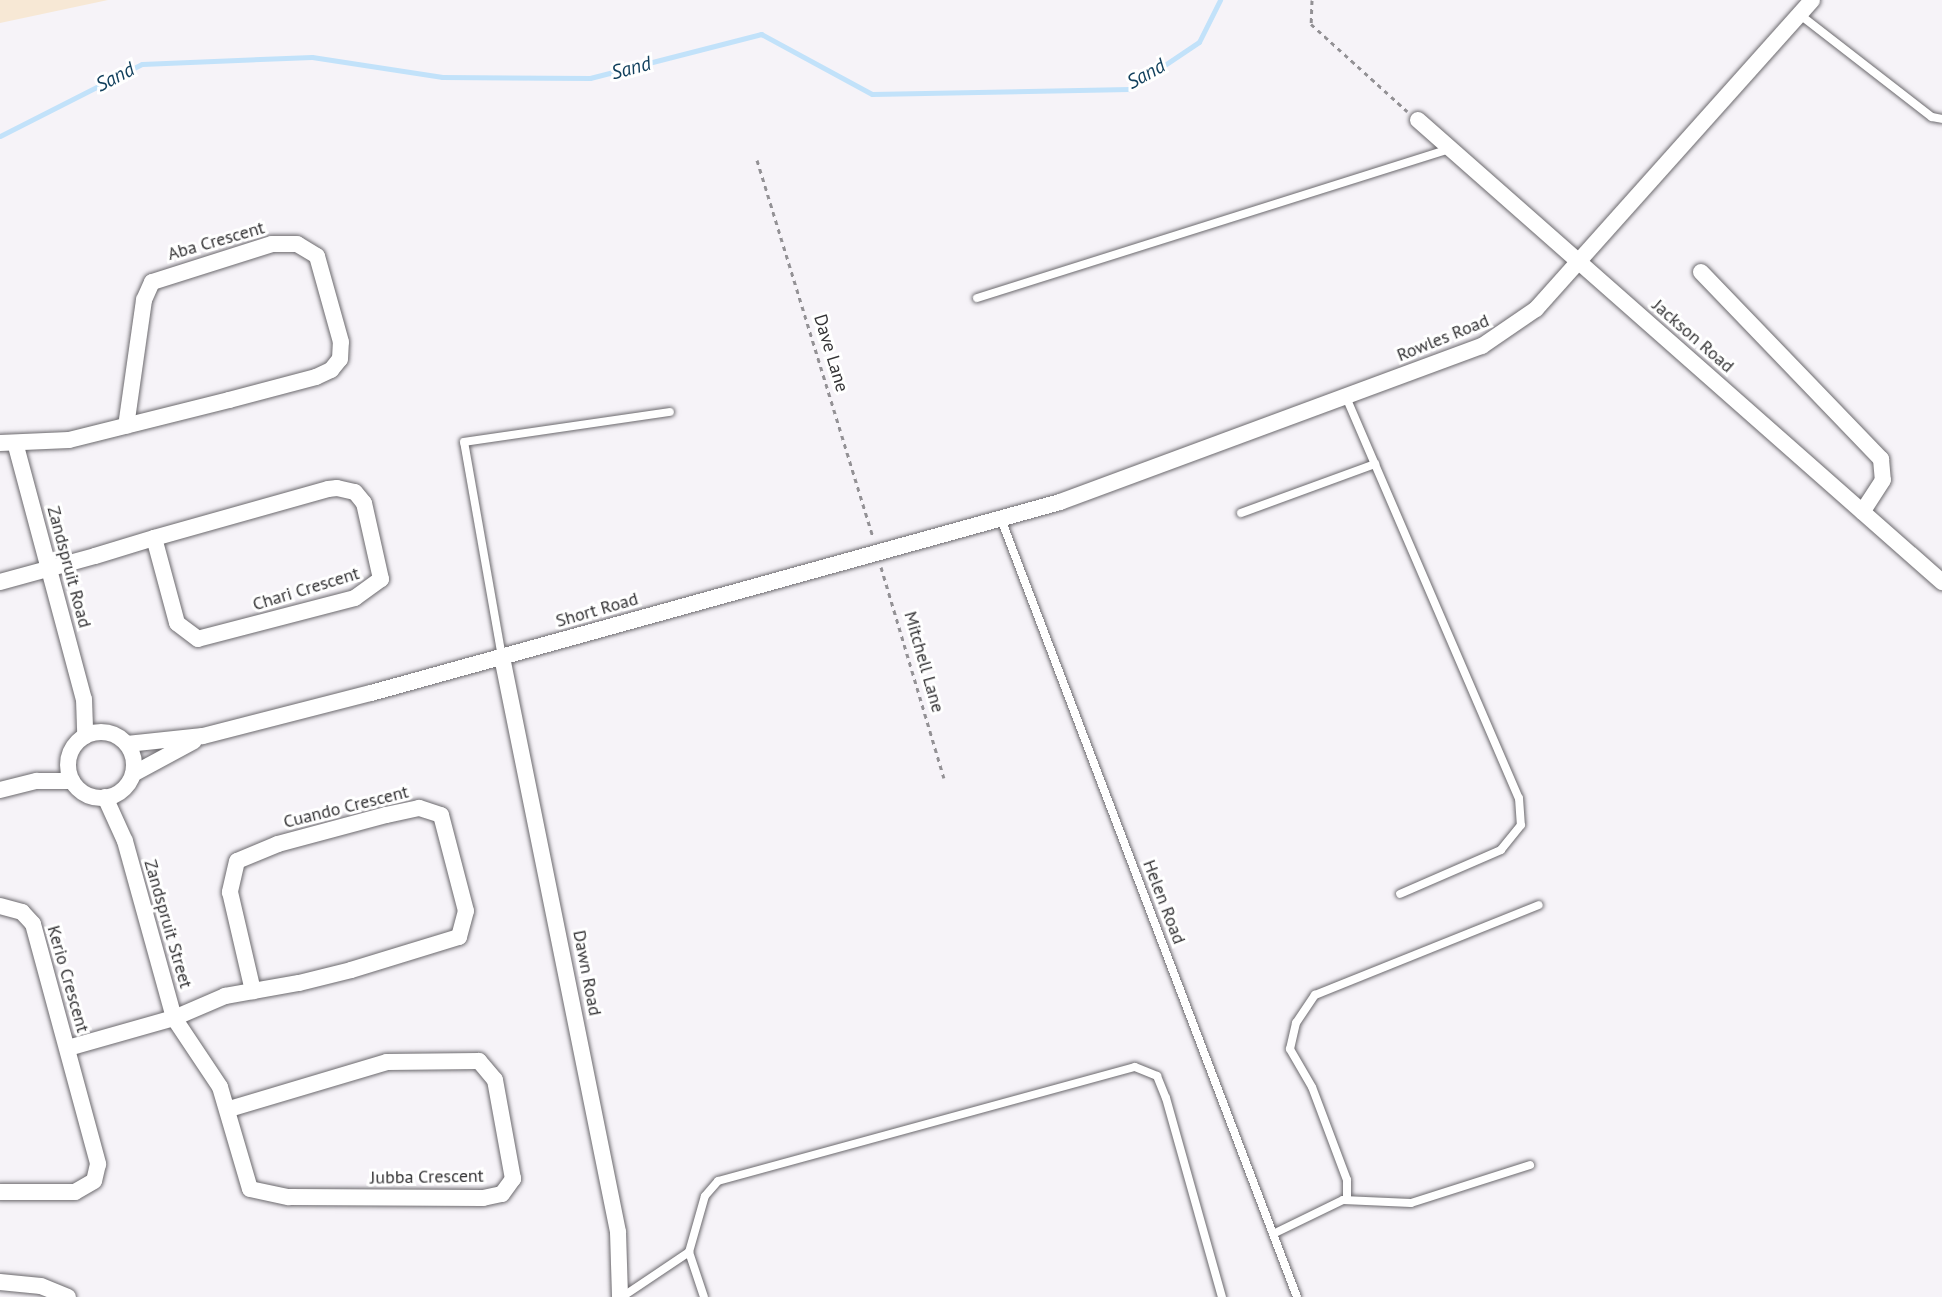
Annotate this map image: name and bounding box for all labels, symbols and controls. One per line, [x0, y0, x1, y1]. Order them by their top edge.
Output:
water label: Sand [608, 51, 654, 85]
water label: Sand [1122, 54, 1170, 94]
water label: Sand [92, 57, 138, 97]
street label: Aba Crescent [165, 217, 267, 265]
street label: Jackson Road [1648, 295, 1738, 377]
street label: Rowles Road [1394, 310, 1492, 366]
street label: Dave Lane [809, 312, 853, 394]
street label: Zandspruit Road [42, 504, 96, 630]
street label: Chari Crescent [250, 563, 362, 615]
street label: Short Road [553, 588, 641, 632]
street label: Mitchell Lane [899, 609, 949, 715]
street label: Cuando Crescent [281, 781, 411, 833]
street label: Zandspruit Street [139, 857, 197, 991]
street label: Helen Road [1138, 857, 1190, 947]
street label: Kerio Crescent [42, 923, 94, 1035]
street label: Dawn Road [568, 928, 606, 1018]
street label: Jubba Crescent [370, 1165, 484, 1189]

